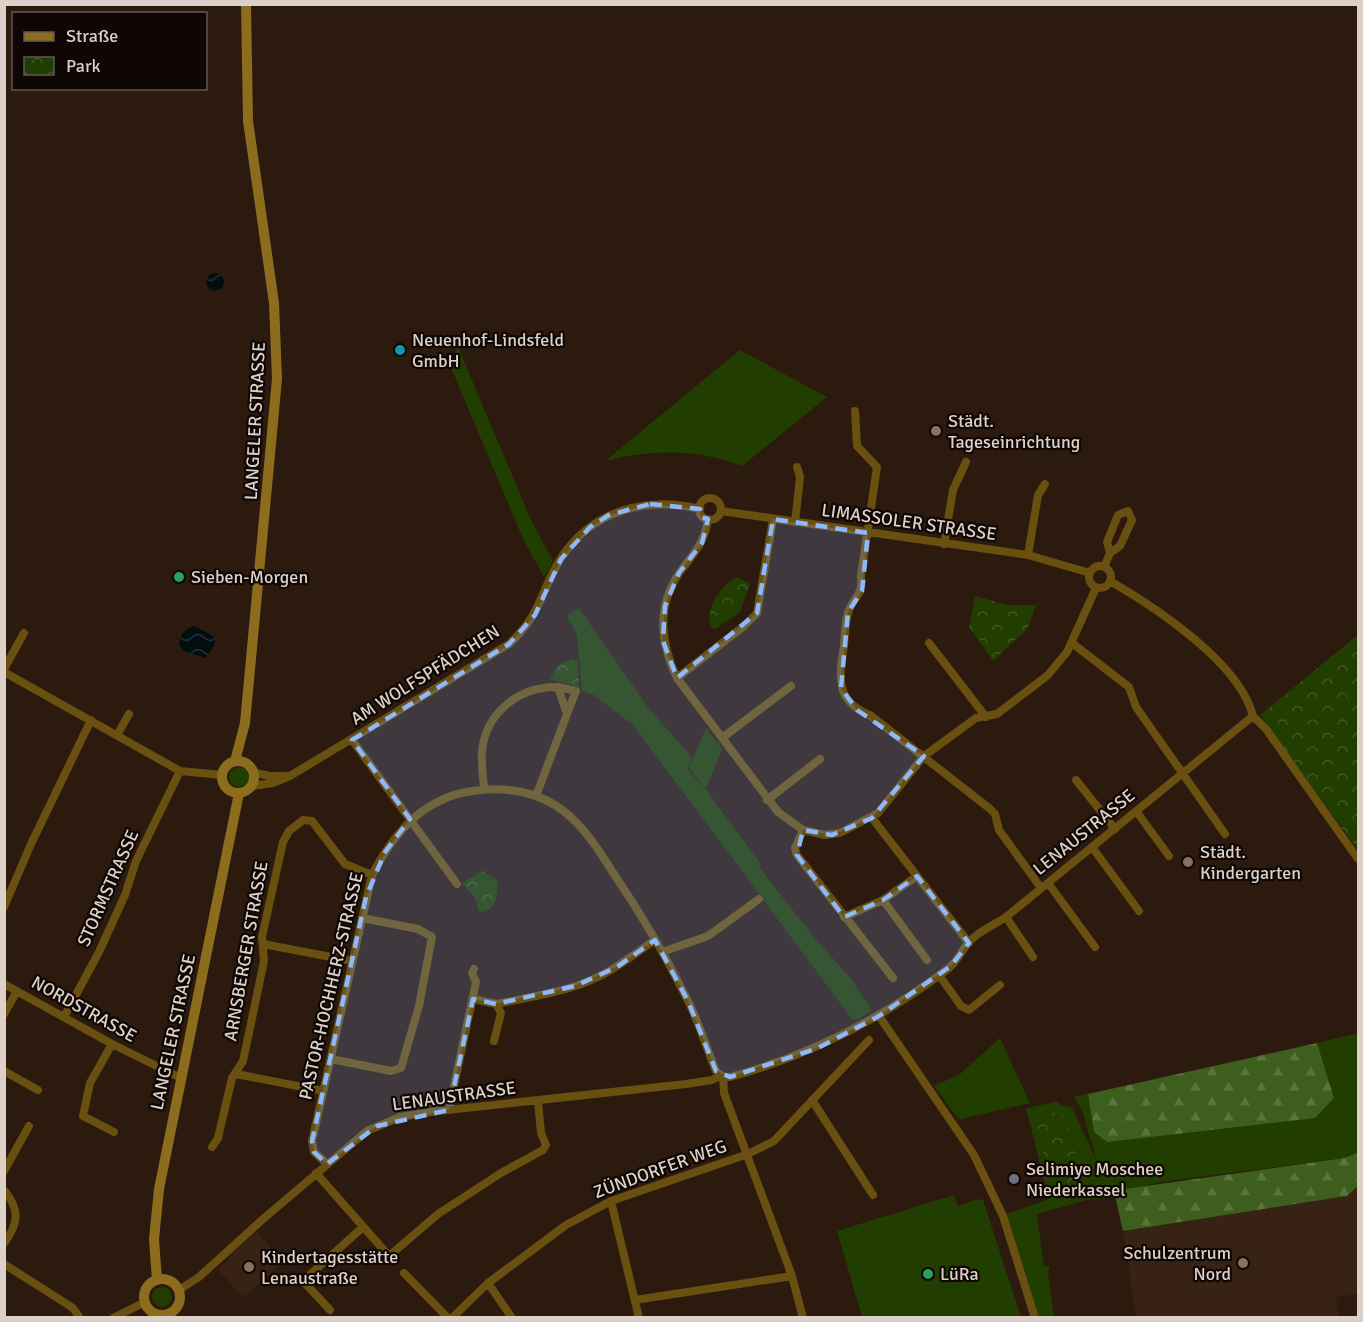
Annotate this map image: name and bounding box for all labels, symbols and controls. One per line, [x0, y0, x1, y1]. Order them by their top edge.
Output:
legend [12, 12, 207, 90]
text: Straße [66, 25, 118, 47]
text: Park [66, 55, 101, 77]
place label: Neuenhof-Lindsfeld GmbH [412, 329, 564, 372]
street label: LANGELER STRASSE [240, 341, 270, 501]
marker: Neuenhof-Lindsfeld GmbH [393, 343, 407, 357]
place label: Städt. Tageseinrichtung [948, 410, 1080, 453]
marker: Städt. Tageseinrichtung [929, 424, 943, 438]
street label: LIMASSOLER STRASSE [820, 499, 998, 545]
place label: Sieben-Morgen [191, 566, 308, 588]
marker: Sieben-Morgen [172, 570, 186, 584]
street label: AM WOLFSPFÄDCHEN [346, 620, 504, 730]
street label: LENAUSTRASSE [1029, 784, 1139, 880]
street label: STORMSTRASSE [72, 826, 144, 950]
place label: Städt. Kindergarten [1200, 841, 1301, 884]
marker: Städt. Kindergarten [1181, 855, 1195, 869]
street label: ARNSBERGER STRASSE [219, 859, 273, 1043]
street label: PASTOR-HOCHHERZ-STRASSE [294, 870, 368, 1102]
street label: LANGELER STRASSE [146, 952, 200, 1112]
street label: NORDSTRASSE [28, 971, 140, 1047]
street label: LENAUSTRASSE [391, 1076, 517, 1116]
street label: ZÜNDORFER WEG [590, 1135, 730, 1203]
place label: Selimiye Moschee Niederkassel [1026, 1158, 1163, 1201]
marker: Selimiye Moschee Niederkassel [1007, 1172, 1021, 1186]
place label: Schulzentrum Nord [1124, 1242, 1231, 1285]
place label: Kindertagesstätte Lenaustraße [261, 1246, 398, 1289]
marker: Schulzentrum Nord [1236, 1256, 1250, 1270]
marker: Kindertagesstätte Lenaustraße [242, 1260, 256, 1274]
place label: LüRa [940, 1263, 979, 1285]
marker: LüRa [921, 1267, 935, 1281]

